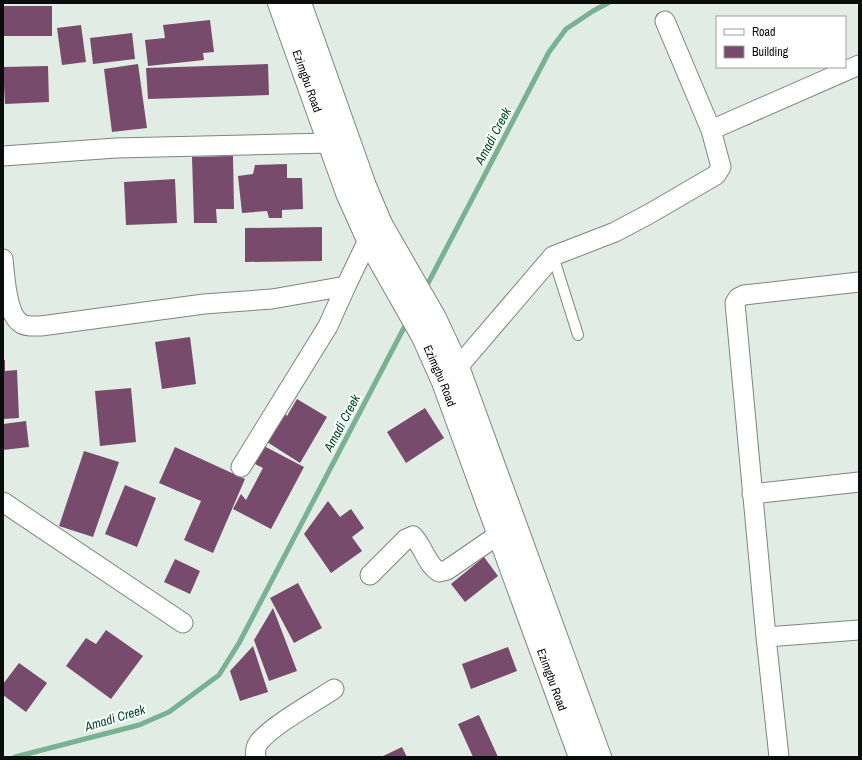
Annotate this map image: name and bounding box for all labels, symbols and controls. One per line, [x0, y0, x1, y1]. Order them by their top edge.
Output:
legend [716, 16, 846, 68]
text: Road [752, 24, 776, 40]
text: Building [752, 44, 789, 60]
street label: Ezimgbu Road [288, 48, 325, 115]
water label: Amadi Creek [470, 104, 515, 168]
street label: Ezimgbu Road [420, 343, 459, 409]
water label: Amadi Creek [319, 391, 364, 455]
street label: Ezimgbu Road [533, 646, 570, 713]
water label: Amadi Creek [82, 701, 148, 736]

